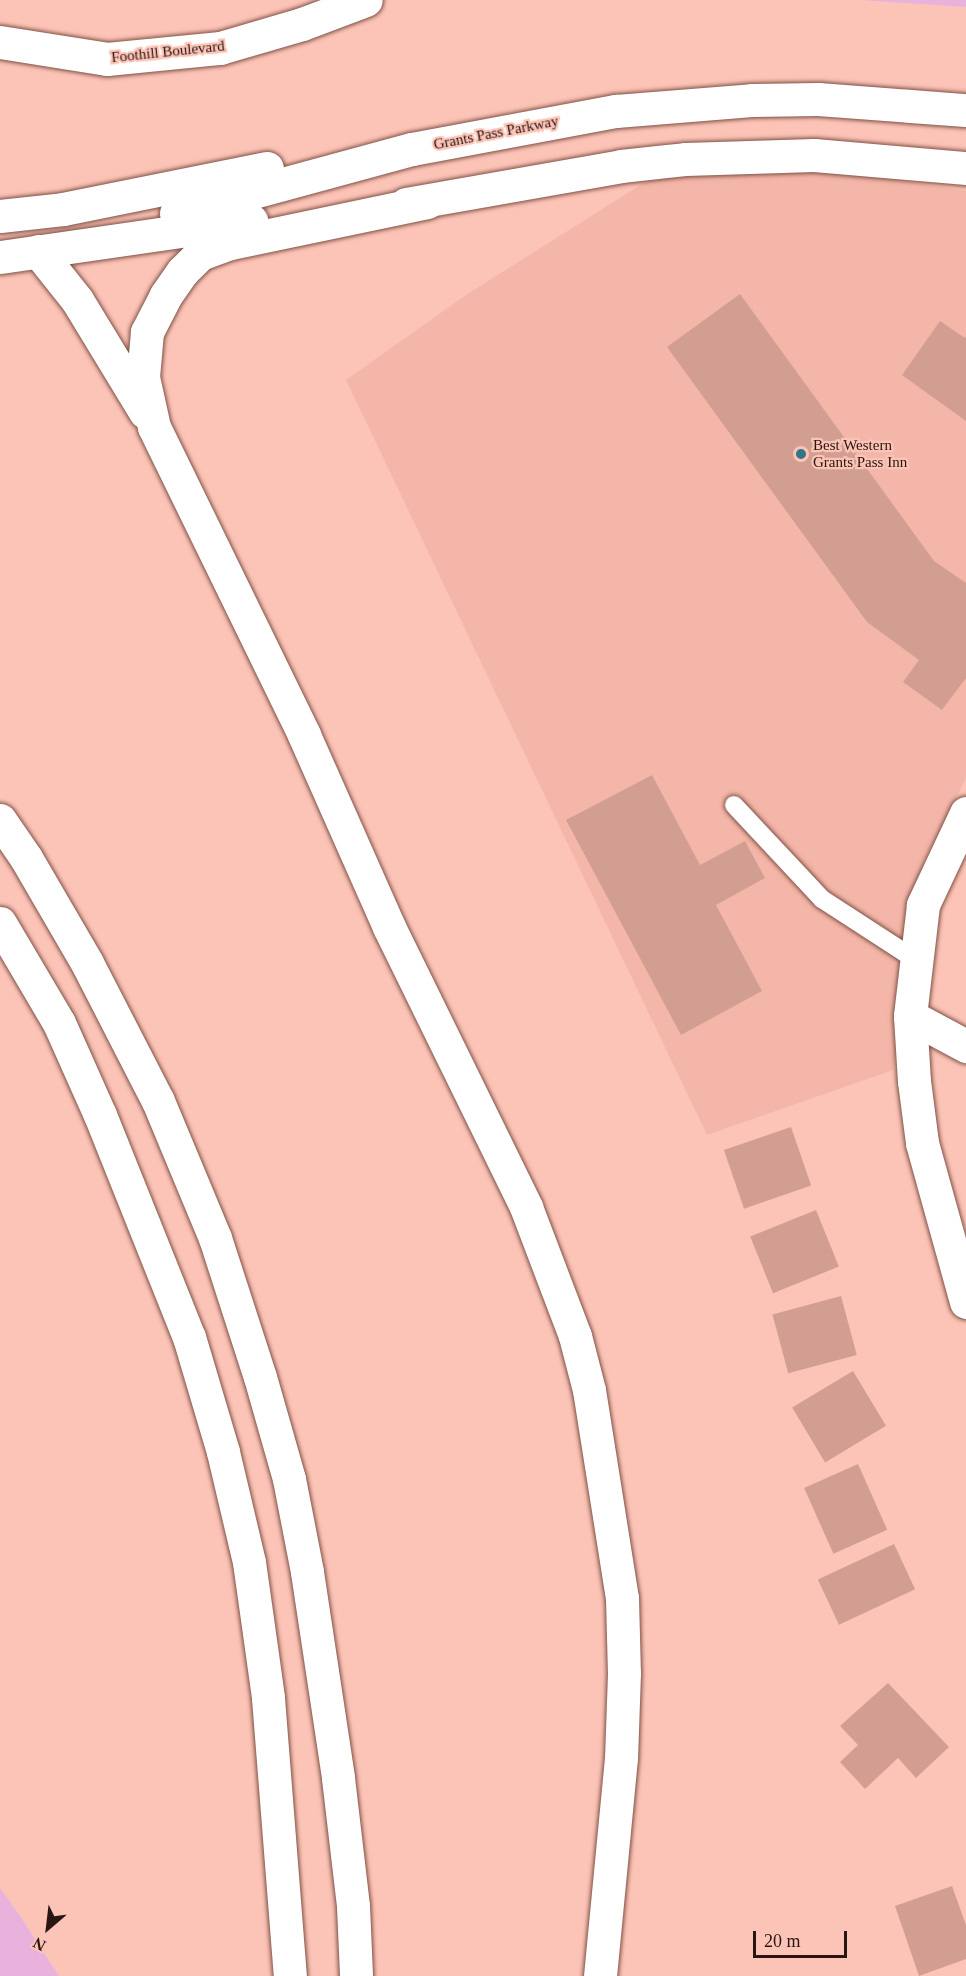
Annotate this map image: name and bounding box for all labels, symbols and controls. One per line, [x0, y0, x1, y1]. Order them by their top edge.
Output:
street label: Foothill Boulevard [110, 37, 226, 67]
street label: Grants Pass Parkway [432, 112, 560, 154]
place label: Best Western Grants Pass Inn [813, 436, 907, 471]
marker: Best Western Grants Pass Inn [794, 447, 808, 461]
north arrow [18, 1898, 78, 1958]
scale bar [756, 1919, 850, 1957]
text: 20 m [764, 1931, 801, 1951]
text: N [30, 1934, 48, 1955]

